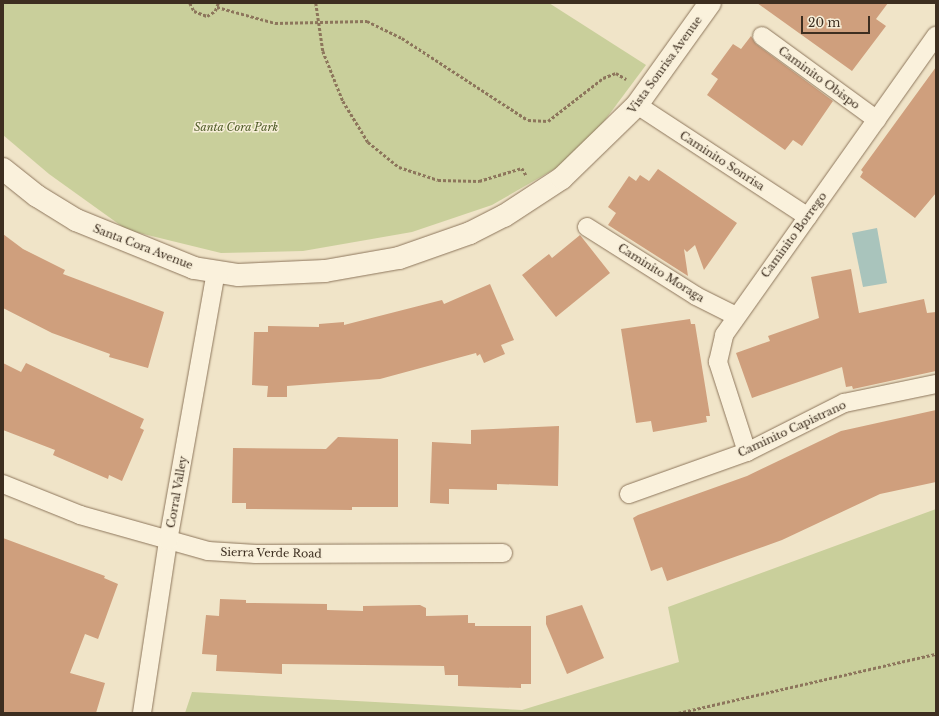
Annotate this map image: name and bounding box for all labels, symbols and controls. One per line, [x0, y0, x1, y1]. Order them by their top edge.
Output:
scale bar [803, 8, 872, 34]
street label: Vista Sonrisa Avenue [625, 14, 705, 116]
text: 20 m [808, 15, 840, 30]
street label: Caminito Obispo [776, 44, 862, 112]
park label: Santa Cora Park [194, 120, 278, 134]
street label: Caminito Sonrisa [677, 129, 767, 193]
street label: Caminito Borrego [759, 190, 829, 280]
street label: Santa Cora Avenue [91, 222, 195, 272]
street label: Caminito Moraga [615, 241, 707, 305]
street label: Caminito Capistrano [736, 398, 848, 460]
street label: Corral Valley [164, 455, 190, 529]
street label: Sierra Verde Road [220, 546, 322, 560]

